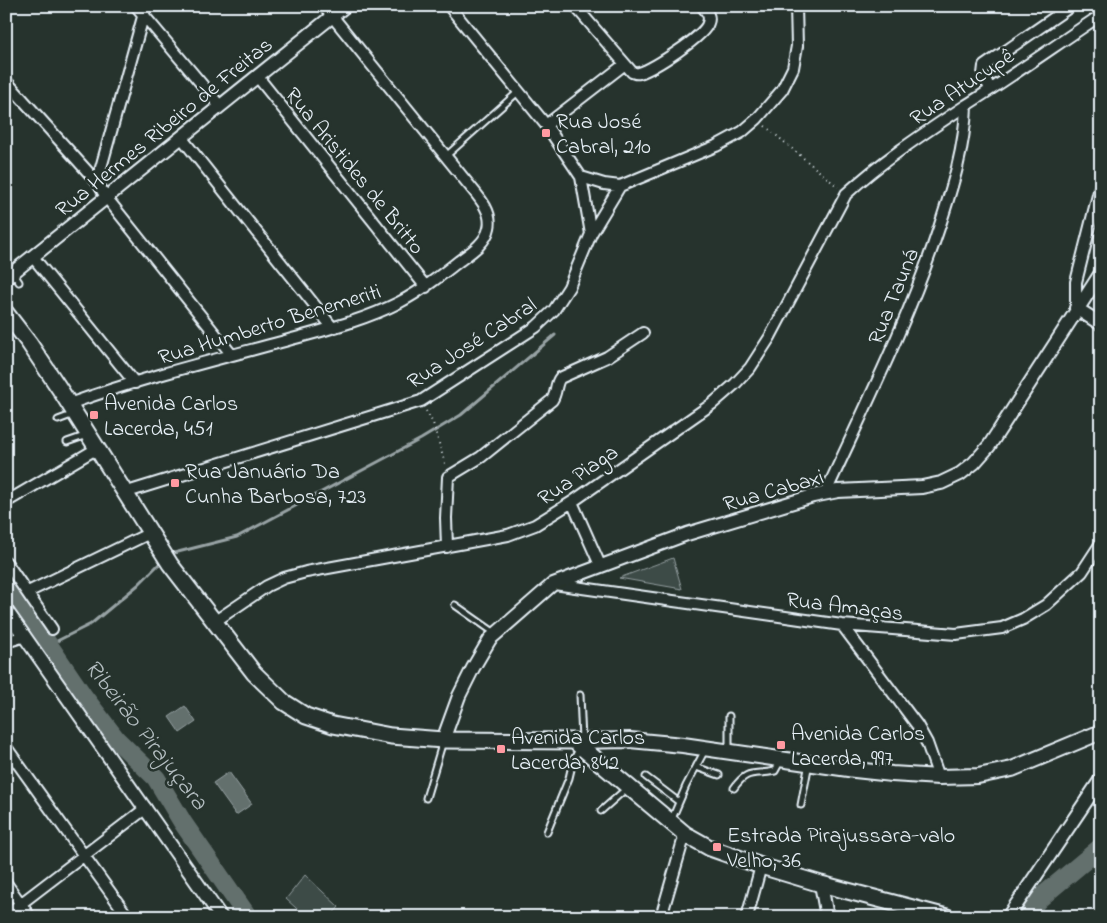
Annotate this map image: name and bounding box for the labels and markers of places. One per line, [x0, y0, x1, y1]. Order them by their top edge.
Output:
place label: Rua José Cabral, 210 [556, 107, 651, 164]
marker: Rua José Cabral, 210 [540, 127, 552, 139]
place label: Avenida Carlos Lacerda, 451 [104, 389, 238, 446]
marker: Avenida Carlos Lacerda, 451 [88, 409, 100, 421]
place label: Rua Januário Da Cunha Barbosa, 723 [185, 457, 366, 514]
marker: Rua Januário Da Cunha Barbosa, 723 [169, 477, 181, 489]
place label: Avenida Carlos Lacerda, 997 [791, 719, 925, 776]
place label: Avenida Carlos Lacerda, 842 [511, 723, 645, 780]
marker: Avenida Carlos Lacerda, 997 [775, 739, 787, 751]
marker: Avenida Carlos Lacerda, 842 [495, 743, 507, 755]
place label: Estrada Pirajussara-valo Velho, 36 [726, 821, 955, 878]
marker: Estrada Pirajussara-valo Velho, 36 [711, 841, 723, 853]

